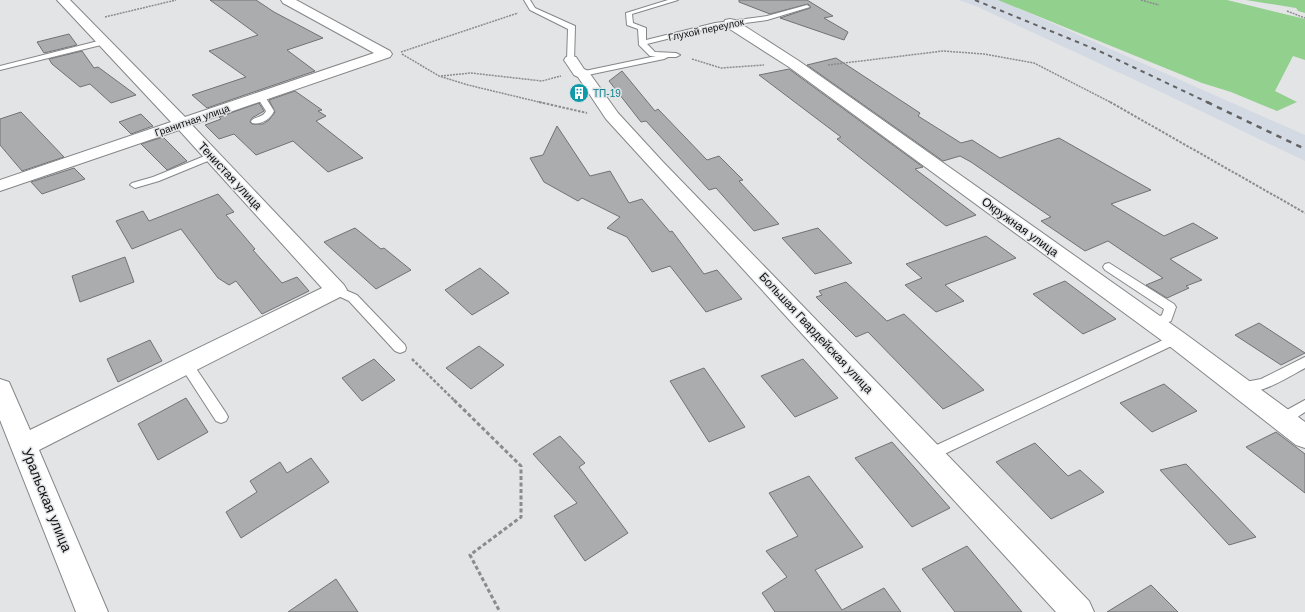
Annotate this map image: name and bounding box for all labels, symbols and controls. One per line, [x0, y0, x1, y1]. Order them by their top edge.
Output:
street label: Глухой переулок [667, 16, 746, 43]
building icon: ТП-19 [568, 82, 590, 104]
place label: ТП-19 [593, 88, 621, 99]
street label: Гранитная улица [153, 102, 231, 138]
street label: Тенистая улица [195, 139, 265, 213]
street label: Окружная улица [979, 194, 1061, 260]
street label: Большая Гвардейская улица [756, 270, 876, 397]
street label: Уральская улица [19, 446, 75, 554]

